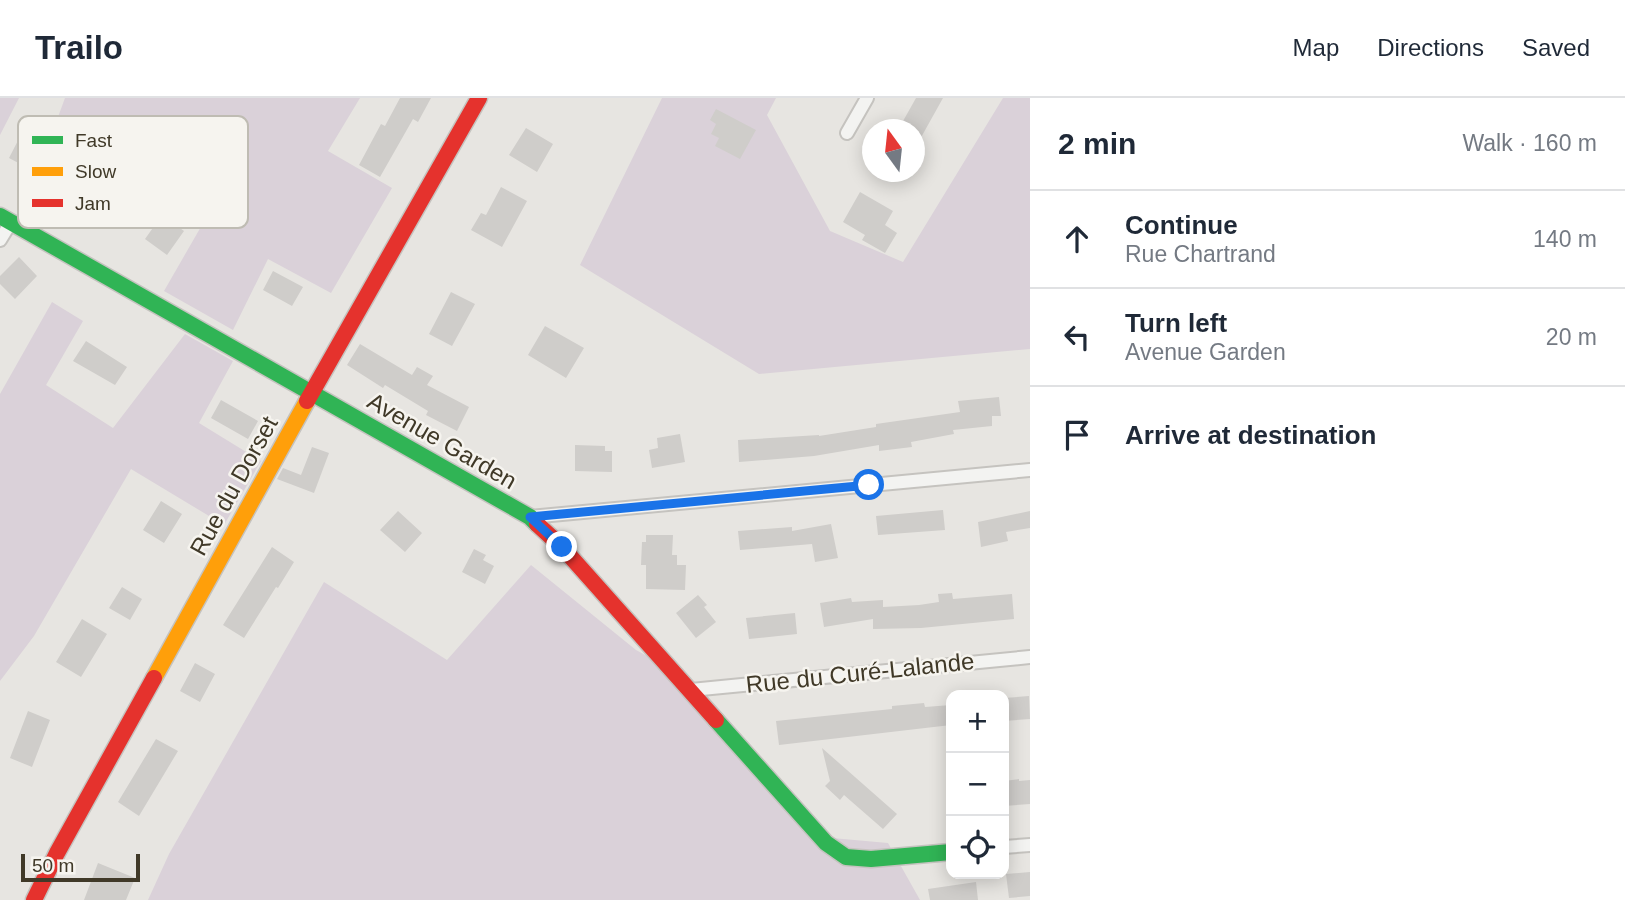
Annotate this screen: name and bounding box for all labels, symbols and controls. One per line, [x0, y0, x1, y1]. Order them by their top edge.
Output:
text: Trailo [35, 29, 123, 66]
text: Map [1293, 34, 1339, 61]
text: Directions [1377, 34, 1484, 61]
text: Saved [1522, 34, 1590, 61]
legend [18, 116, 248, 228]
north arrow [862, 119, 925, 182]
text: 2 min [1058, 127, 1136, 160]
text: Fast [75, 130, 113, 151]
text: Walk · 160 m [1462, 130, 1597, 156]
text: Slow [75, 161, 116, 182]
text: Jam [75, 193, 111, 214]
text: Continue [1125, 210, 1238, 240]
icon: ahead [1058, 220, 1096, 258]
text: 140 m [1533, 226, 1597, 252]
text: Rue Chartrand [1125, 241, 1276, 267]
text: Turn left [1125, 308, 1227, 338]
icon: left [1058, 318, 1096, 356]
text: 20 m [1546, 324, 1597, 350]
text: Avenue Garden [1125, 339, 1286, 365]
street label: Avenue Garden [363, 387, 522, 494]
street label: Rue du Dorset [184, 411, 283, 560]
icon: arrive [1058, 416, 1096, 454]
text: Arrive at destination [1125, 420, 1376, 450]
route start [853, 469, 884, 500]
route end [546, 531, 577, 562]
street label: Rue du Curé-Lalande [744, 647, 975, 698]
map controls [946, 690, 1009, 879]
button: + [946, 690, 1009, 753]
button: − [946, 753, 1009, 816]
button: locate [946, 816, 1009, 879]
scale bar [21, 851, 140, 883]
text: 50 m [32, 855, 74, 876]

